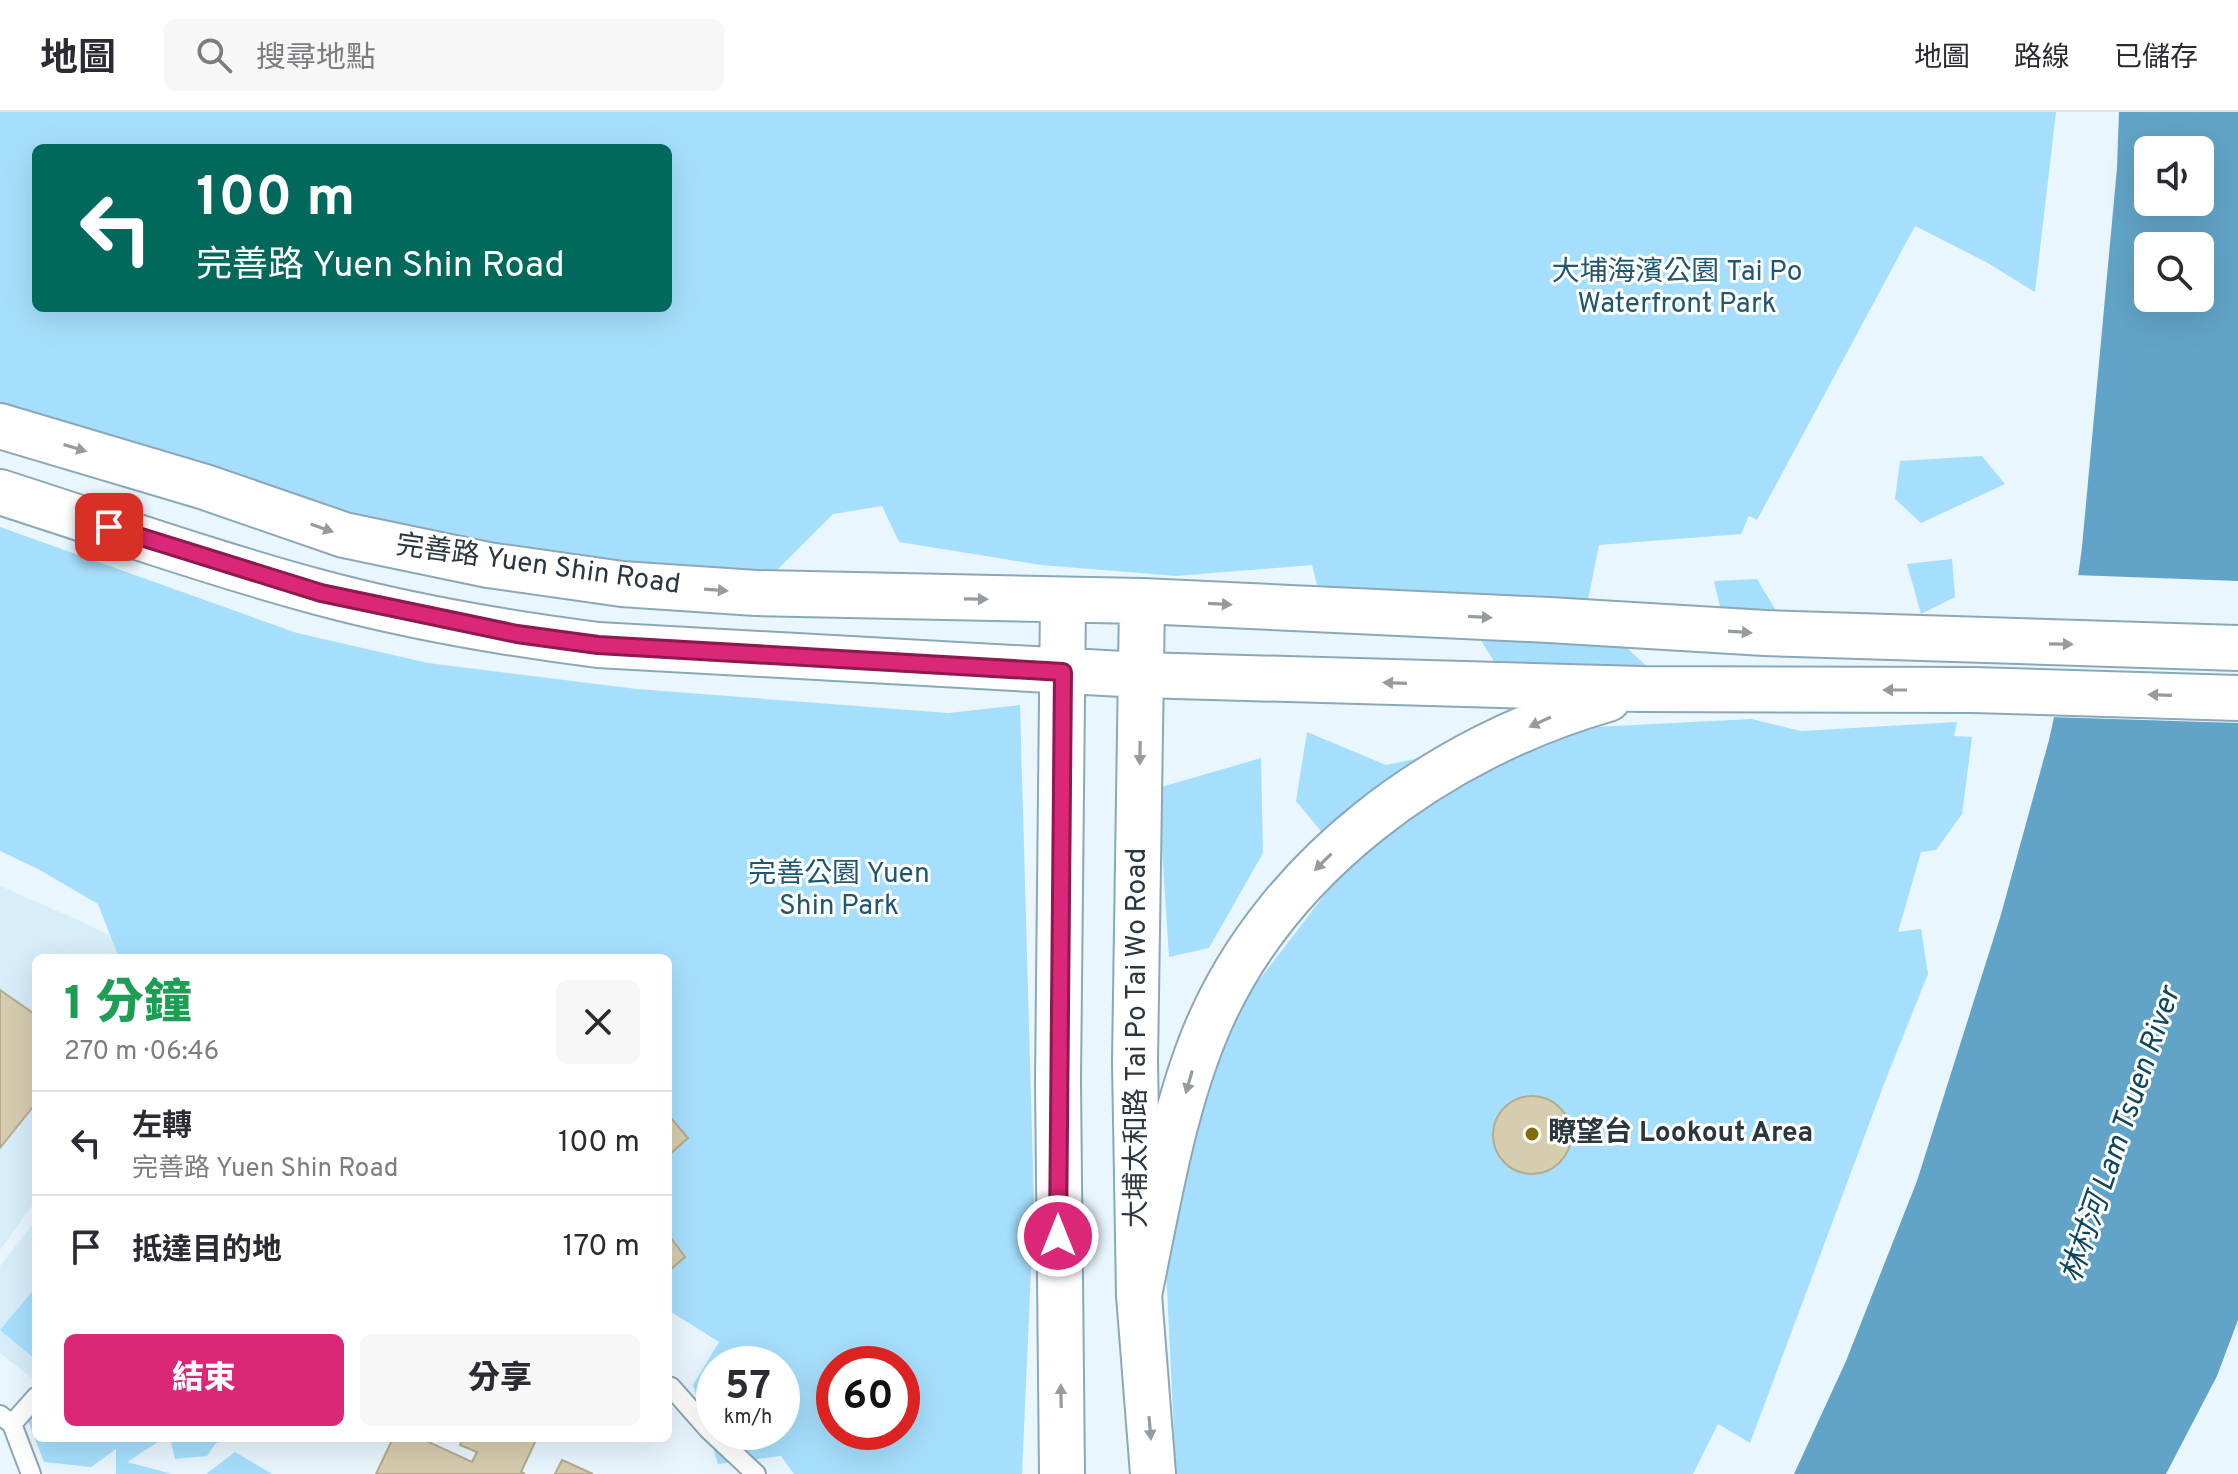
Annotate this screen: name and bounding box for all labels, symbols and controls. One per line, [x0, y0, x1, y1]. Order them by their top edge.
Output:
search box [164, 19, 724, 91]
icon: search [192, 33, 236, 77]
text: 地圖 [40, 36, 116, 85]
text: 搜尋地點 [256, 41, 376, 78]
text: 地圖 [1914, 41, 1970, 77]
text: 路線 [2014, 41, 2070, 77]
text: 已儲存 [2114, 41, 2198, 77]
map controls [2134, 136, 2214, 312]
button: sound [2134, 136, 2214, 216]
text: 100 m [196, 165, 355, 235]
icon: left [64, 176, 168, 280]
button: search [2134, 232, 2214, 312]
text: 完善路 Yuen Shin Road [196, 244, 565, 290]
park label: 大埔海濱公園 Tai Po Waterfront Park [1552, 255, 1802, 323]
one-way arrow [63, 442, 87, 455]
pin [75, 493, 143, 561]
icon: arrive [87, 505, 131, 549]
one-way arrow [310, 522, 334, 534]
street label: 完善路 Yuen Shin Road [393, 528, 683, 604]
one-way arrow [704, 584, 729, 597]
one-way arrow [964, 592, 989, 605]
one-way arrow [1208, 598, 1233, 611]
one-way arrow [1468, 610, 1493, 623]
one-way arrow [1728, 626, 1753, 639]
one-way arrow [2049, 638, 2074, 650]
one-way arrow [1382, 676, 1407, 689]
one-way arrow [1882, 684, 1907, 696]
one-way arrow [2147, 689, 2172, 702]
one-way arrow [1529, 715, 1552, 729]
one-way arrow [1134, 741, 1146, 766]
street label: 大埔太和路 Tai Po Tai Wo Road [1120, 848, 1156, 1228]
one-way arrow [1314, 853, 1333, 871]
park label: 完善公園 Yuen Shin Park [748, 857, 930, 925]
text: 1 分鐘 [64, 976, 192, 1036]
button: close [556, 980, 640, 1064]
water label: 林村河 Lam Tsuen River [2054, 980, 2191, 1288]
text: 270 m · 06:46 [64, 1036, 219, 1069]
one-way arrow [1182, 1070, 1195, 1094]
text: 左轉 [132, 1109, 192, 1146]
place label: 瞭望台 Lookout Area [1548, 1116, 1813, 1152]
icon: left [64, 1121, 108, 1165]
text: 100 m [558, 1125, 640, 1162]
marker: 瞭望台 Lookout Area [1523, 1125, 1541, 1143]
text: 完善路 Yuen Shin Road [132, 1153, 398, 1186]
position arrow [1016, 1194, 1100, 1278]
icon: arrive [64, 1225, 108, 1269]
text: 170 m [562, 1229, 640, 1266]
text: 抵達目的地 [132, 1233, 282, 1270]
button: 結束 [64, 1334, 344, 1426]
button: 分享 [360, 1334, 640, 1426]
speed limit sign: 60 [816, 1346, 920, 1450]
text: 57 [725, 1363, 771, 1413]
one-way arrow [1054, 1383, 1067, 1408]
text: km/h [724, 1405, 772, 1431]
one-way arrow [1144, 1416, 1157, 1441]

